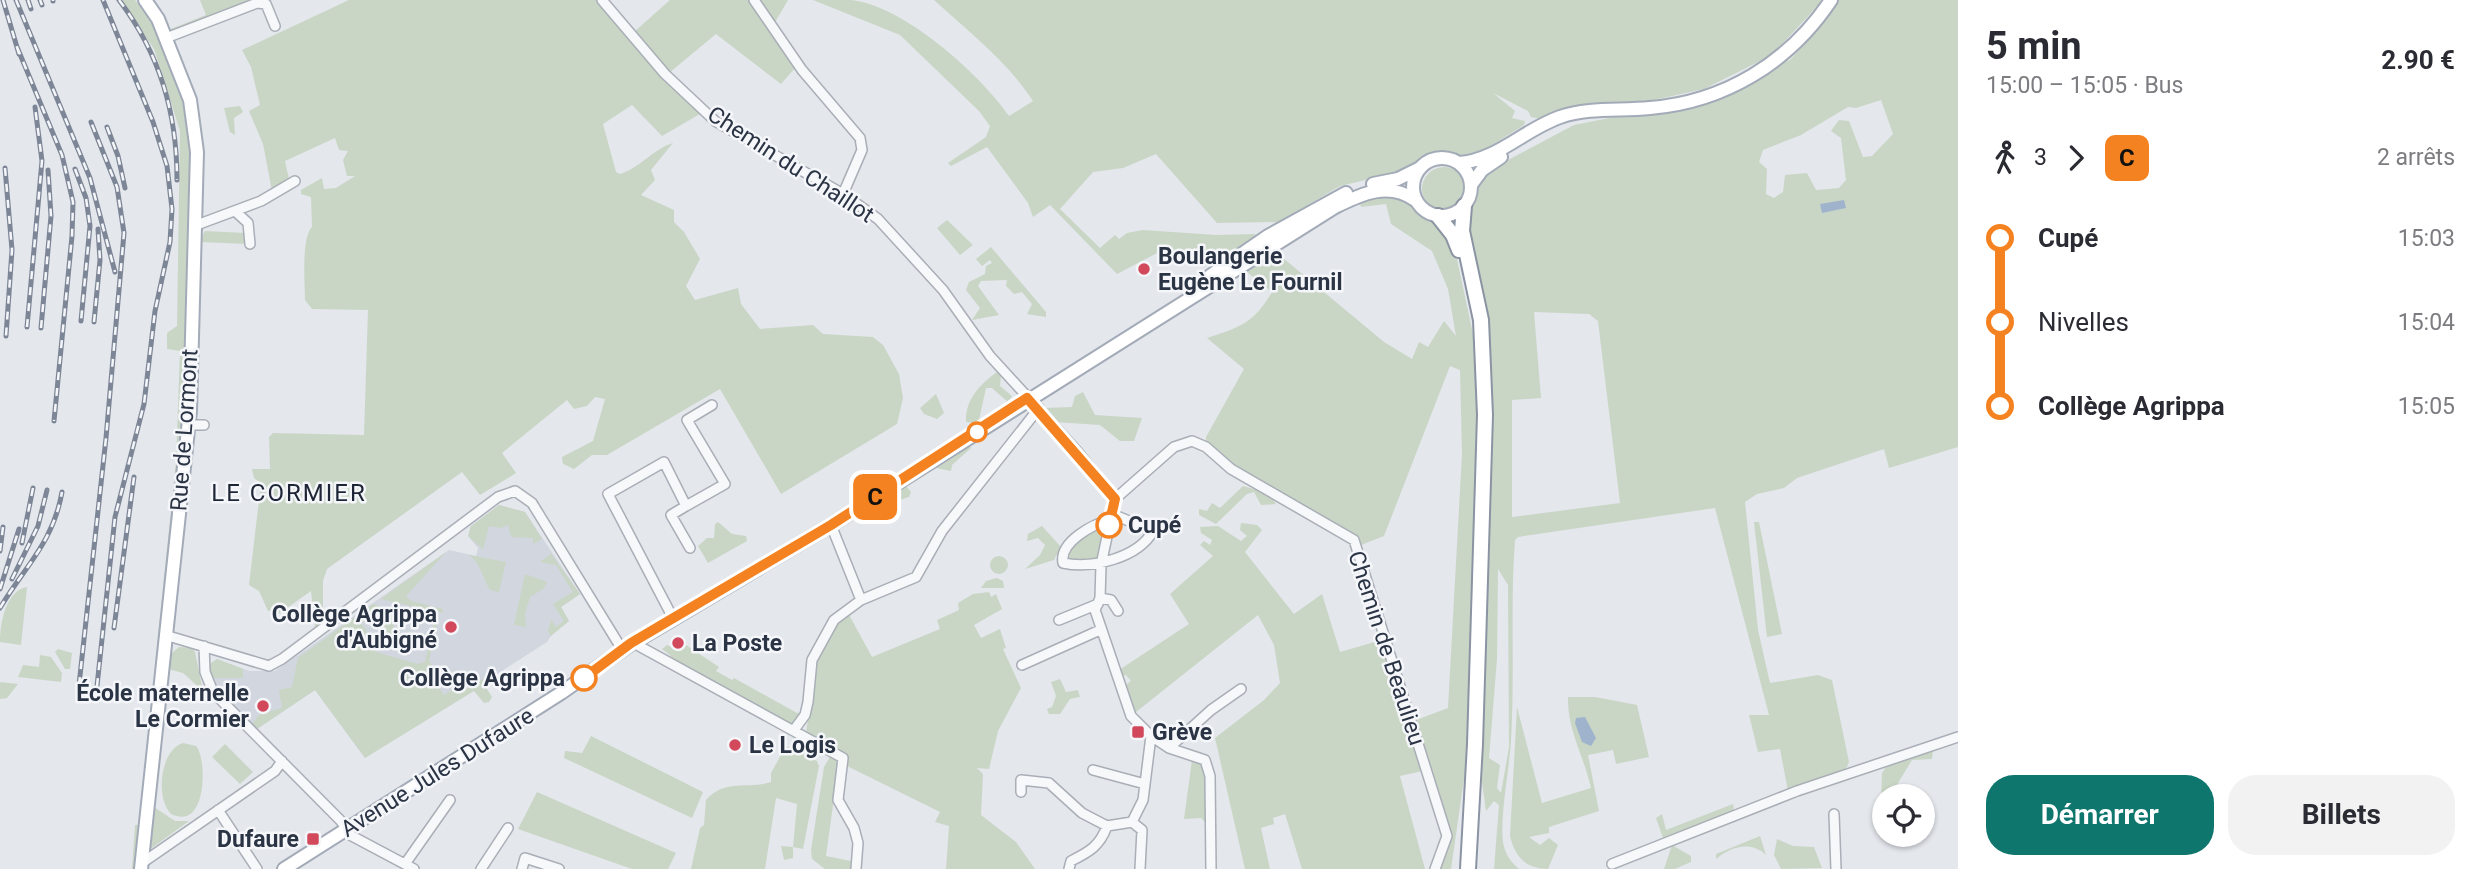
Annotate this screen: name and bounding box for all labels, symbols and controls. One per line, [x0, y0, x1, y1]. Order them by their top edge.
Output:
text: 5 min [1986, 24, 2082, 68]
text: 2.90 € [2381, 45, 2455, 75]
text: 15:00 – 15:05 · Bus [1986, 72, 2183, 99]
street label: Chemin du Chaillot [702, 101, 879, 228]
icon: walk [1986, 139, 2024, 177]
icon: forward [2057, 139, 2095, 177]
text: 3 [2034, 144, 2047, 171]
text: C [2119, 144, 2135, 172]
text: 2 arrêts [2377, 144, 2455, 171]
text: Cupé [2038, 223, 2098, 253]
text: 15:03 [2398, 225, 2455, 252]
place label: Boulangerie Eugène Le Fournil [1158, 243, 1343, 296]
marker: Boulangerie Eugène Le Fournil [1136, 261, 1152, 277]
text: Nivelles [2038, 307, 2129, 337]
text: 15:04 [2398, 309, 2455, 336]
street label: Rue de Lormont [165, 348, 204, 512]
text: Collège Agrippa [2038, 391, 2225, 421]
text: 15:05 [2398, 393, 2455, 420]
unlabelled marker [967, 422, 987, 442]
line badge: C [852, 474, 898, 520]
district label: LE CORMIER [211, 479, 367, 507]
text: C [867, 483, 883, 511]
marker: Cupé [1096, 512, 1122, 538]
place label: Cupé [1128, 512, 1181, 539]
street label: Chemin de Beaulieu [1342, 548, 1431, 749]
place label: Collège Agrippa d'Aubigné [272, 601, 437, 654]
marker: Collège Agrippa d'Aubigné [443, 619, 459, 635]
place label: La Poste [692, 630, 782, 657]
marker: La Poste [670, 635, 686, 651]
place label: Collège Agrippa [400, 665, 565, 692]
marker: Collège Agrippa [571, 665, 597, 691]
place label: École maternelle Le Cormier [76, 679, 250, 733]
marker: École maternelle Le Cormier [255, 698, 271, 714]
street label: Avenue Jules Dufaure [336, 702, 539, 843]
place label: Grève [1152, 719, 1212, 746]
marker: Grève [1130, 724, 1146, 740]
place label: Le Logis [749, 732, 836, 759]
marker: Le Logis [727, 737, 743, 753]
button: Démarrer [1986, 775, 2214, 855]
button: Billets [2228, 775, 2455, 855]
map controls [1872, 784, 1935, 847]
button: locate [1872, 784, 1935, 847]
place label: Dufaure [217, 826, 299, 853]
marker: Dufaure [305, 831, 321, 847]

